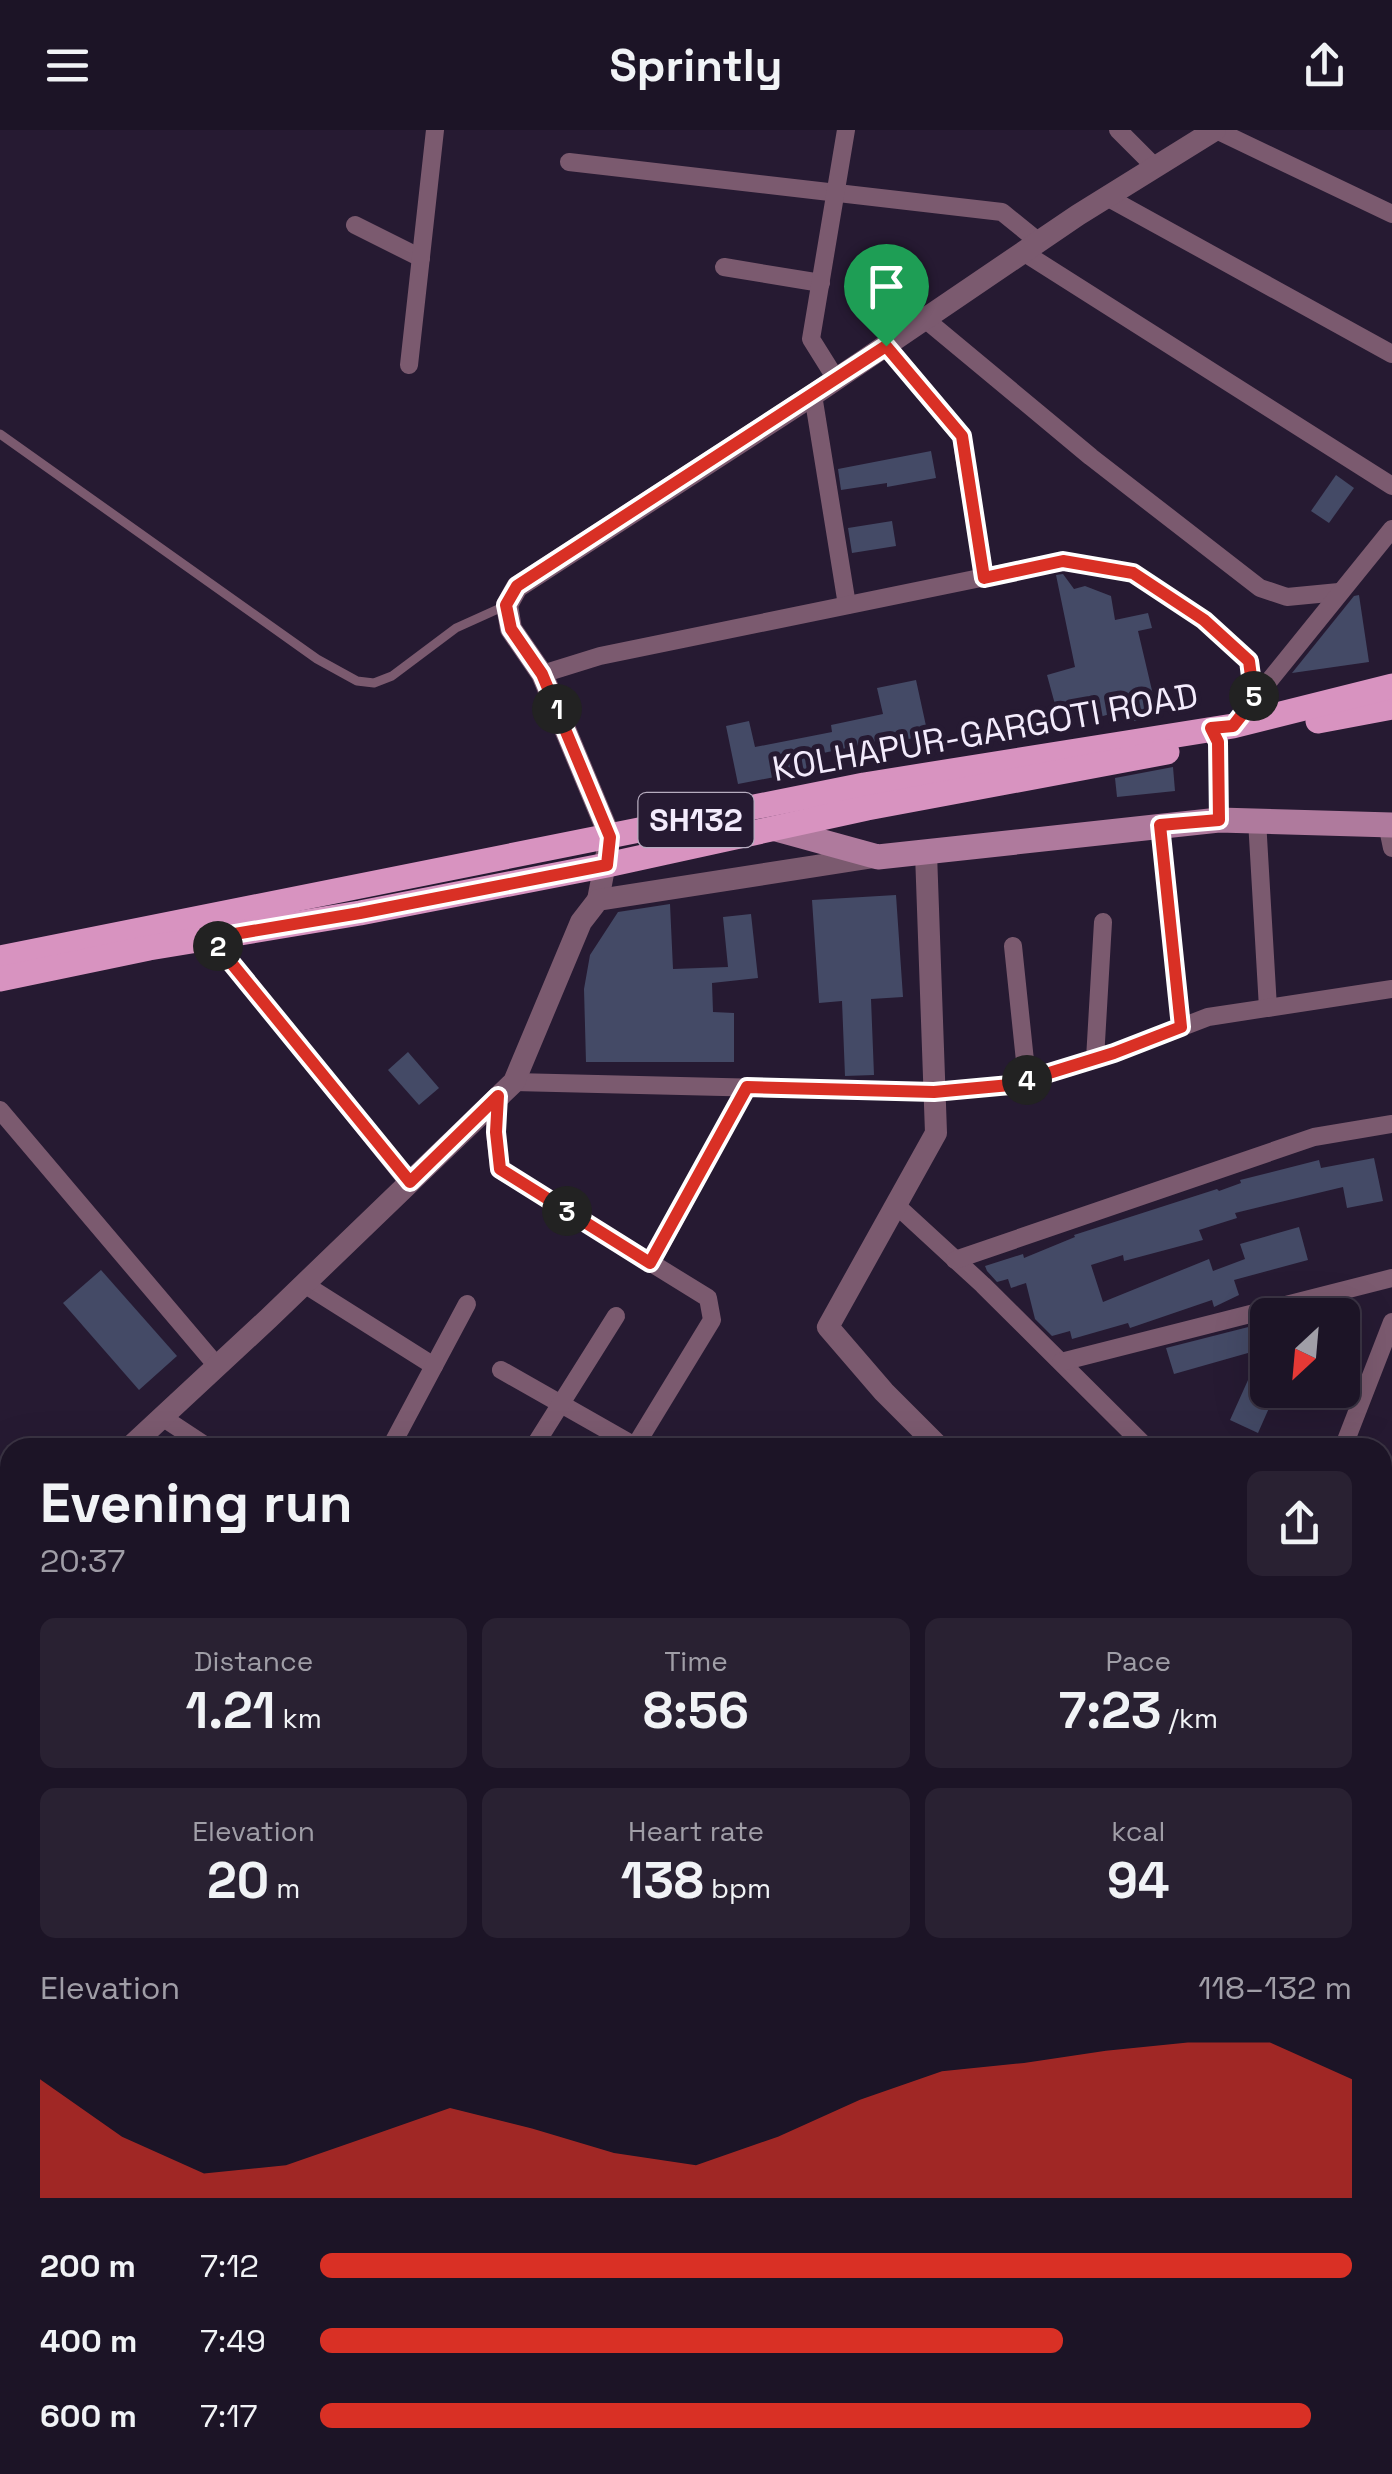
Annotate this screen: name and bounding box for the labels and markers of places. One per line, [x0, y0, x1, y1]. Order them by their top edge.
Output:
pin [844, 244, 929, 347]
pin: 5 [1229, 671, 1279, 721]
pin: 1 [532, 684, 582, 734]
pin: 2 [193, 921, 243, 971]
pin: 4 [1002, 1055, 1052, 1105]
pin: 3 [542, 1186, 592, 1236]

